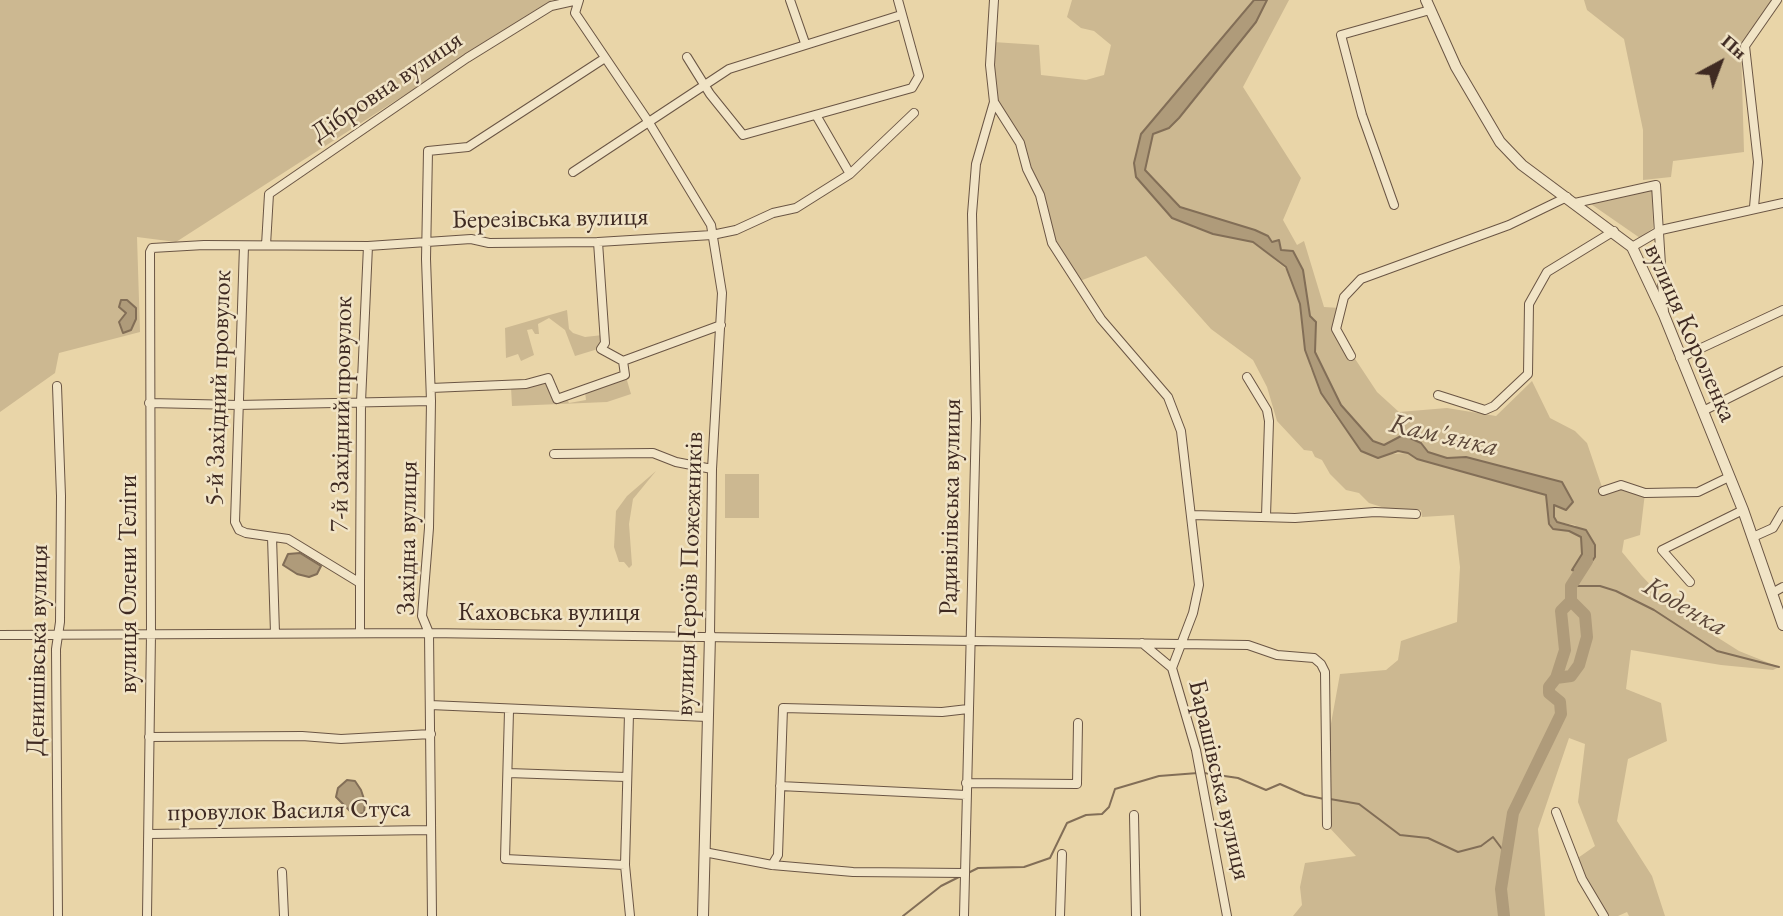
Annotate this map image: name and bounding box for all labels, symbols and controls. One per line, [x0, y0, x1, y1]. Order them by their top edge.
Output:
street label: Дібровна вулиця [305, 25, 469, 149]
north arrow [1685, 28, 1755, 98]
text: Пн [1716, 29, 1752, 65]
street label: Березівська вулиця [451, 202, 649, 236]
street label: вулиця Короленка [1637, 239, 1743, 427]
street label: 5-й Західний провулок [199, 269, 239, 507]
street label: 7-й Західний провулок [324, 296, 360, 532]
street label: Радивілівська вулиця [934, 398, 968, 616]
water label: Кам'янка [1386, 407, 1502, 465]
street label: вулиця Героїв Пожежників [669, 431, 711, 717]
street label: Західна вулиця [391, 460, 425, 616]
street label: вулиця Олени Теліги [113, 475, 145, 693]
street label: Денишівська вулиця [21, 544, 55, 756]
water label: Коденка [1637, 570, 1733, 644]
street label: Каховська вулиця [458, 597, 640, 629]
street label: Барашівська вулиця [1181, 677, 1257, 883]
street label: провулок Василя Стуса [167, 793, 411, 829]

